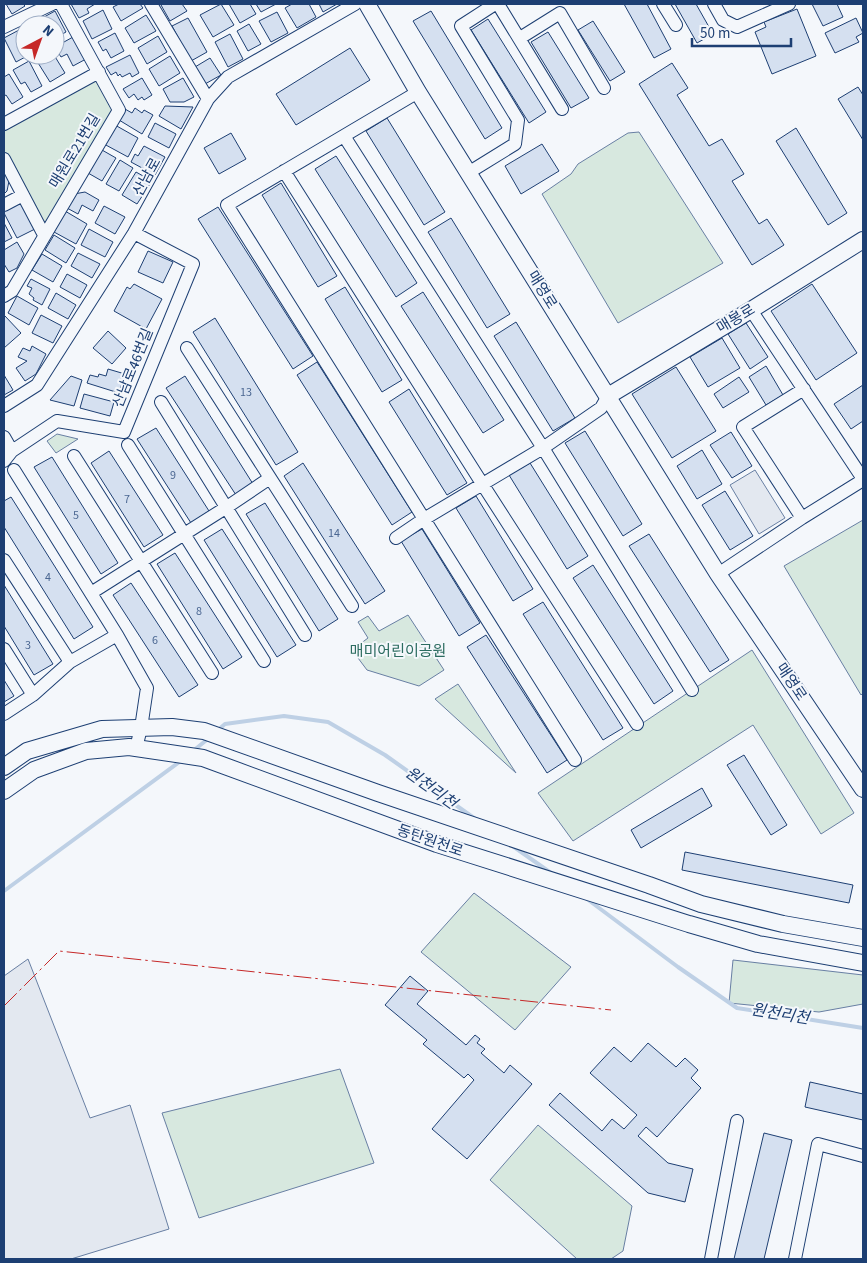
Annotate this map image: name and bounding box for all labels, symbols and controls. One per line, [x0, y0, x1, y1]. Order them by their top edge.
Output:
north arrow [15, 15, 65, 65]
scale bar [692, 15, 791, 47]
text: N [38, 20, 58, 42]
text: 50 m [700, 23, 730, 44]
street label: 매원로21번길 [44, 110, 106, 192]
street label: 산남로 [128, 154, 166, 200]
street label: 매영로 [522, 267, 562, 313]
street label: 매봉로 [713, 299, 759, 339]
street label: 산남로46번길 [108, 325, 158, 411]
house number: 13 [240, 384, 252, 401]
house number: 9 [170, 467, 176, 484]
house number: 7 [124, 491, 130, 508]
house number: 5 [73, 507, 79, 524]
house number: 14 [328, 525, 340, 542]
house number: 4 [45, 569, 51, 586]
house number: 8 [196, 603, 202, 620]
house number: 6 [152, 632, 158, 649]
house number: 3 [25, 637, 31, 654]
park label: 매미어린이공원 [350, 641, 446, 662]
street label: 매영로 [771, 659, 811, 705]
water label: 원천리천 [401, 762, 463, 816]
street label: 동탄원천로 [394, 820, 466, 862]
water label: 원천리천 [749, 999, 813, 1030]

